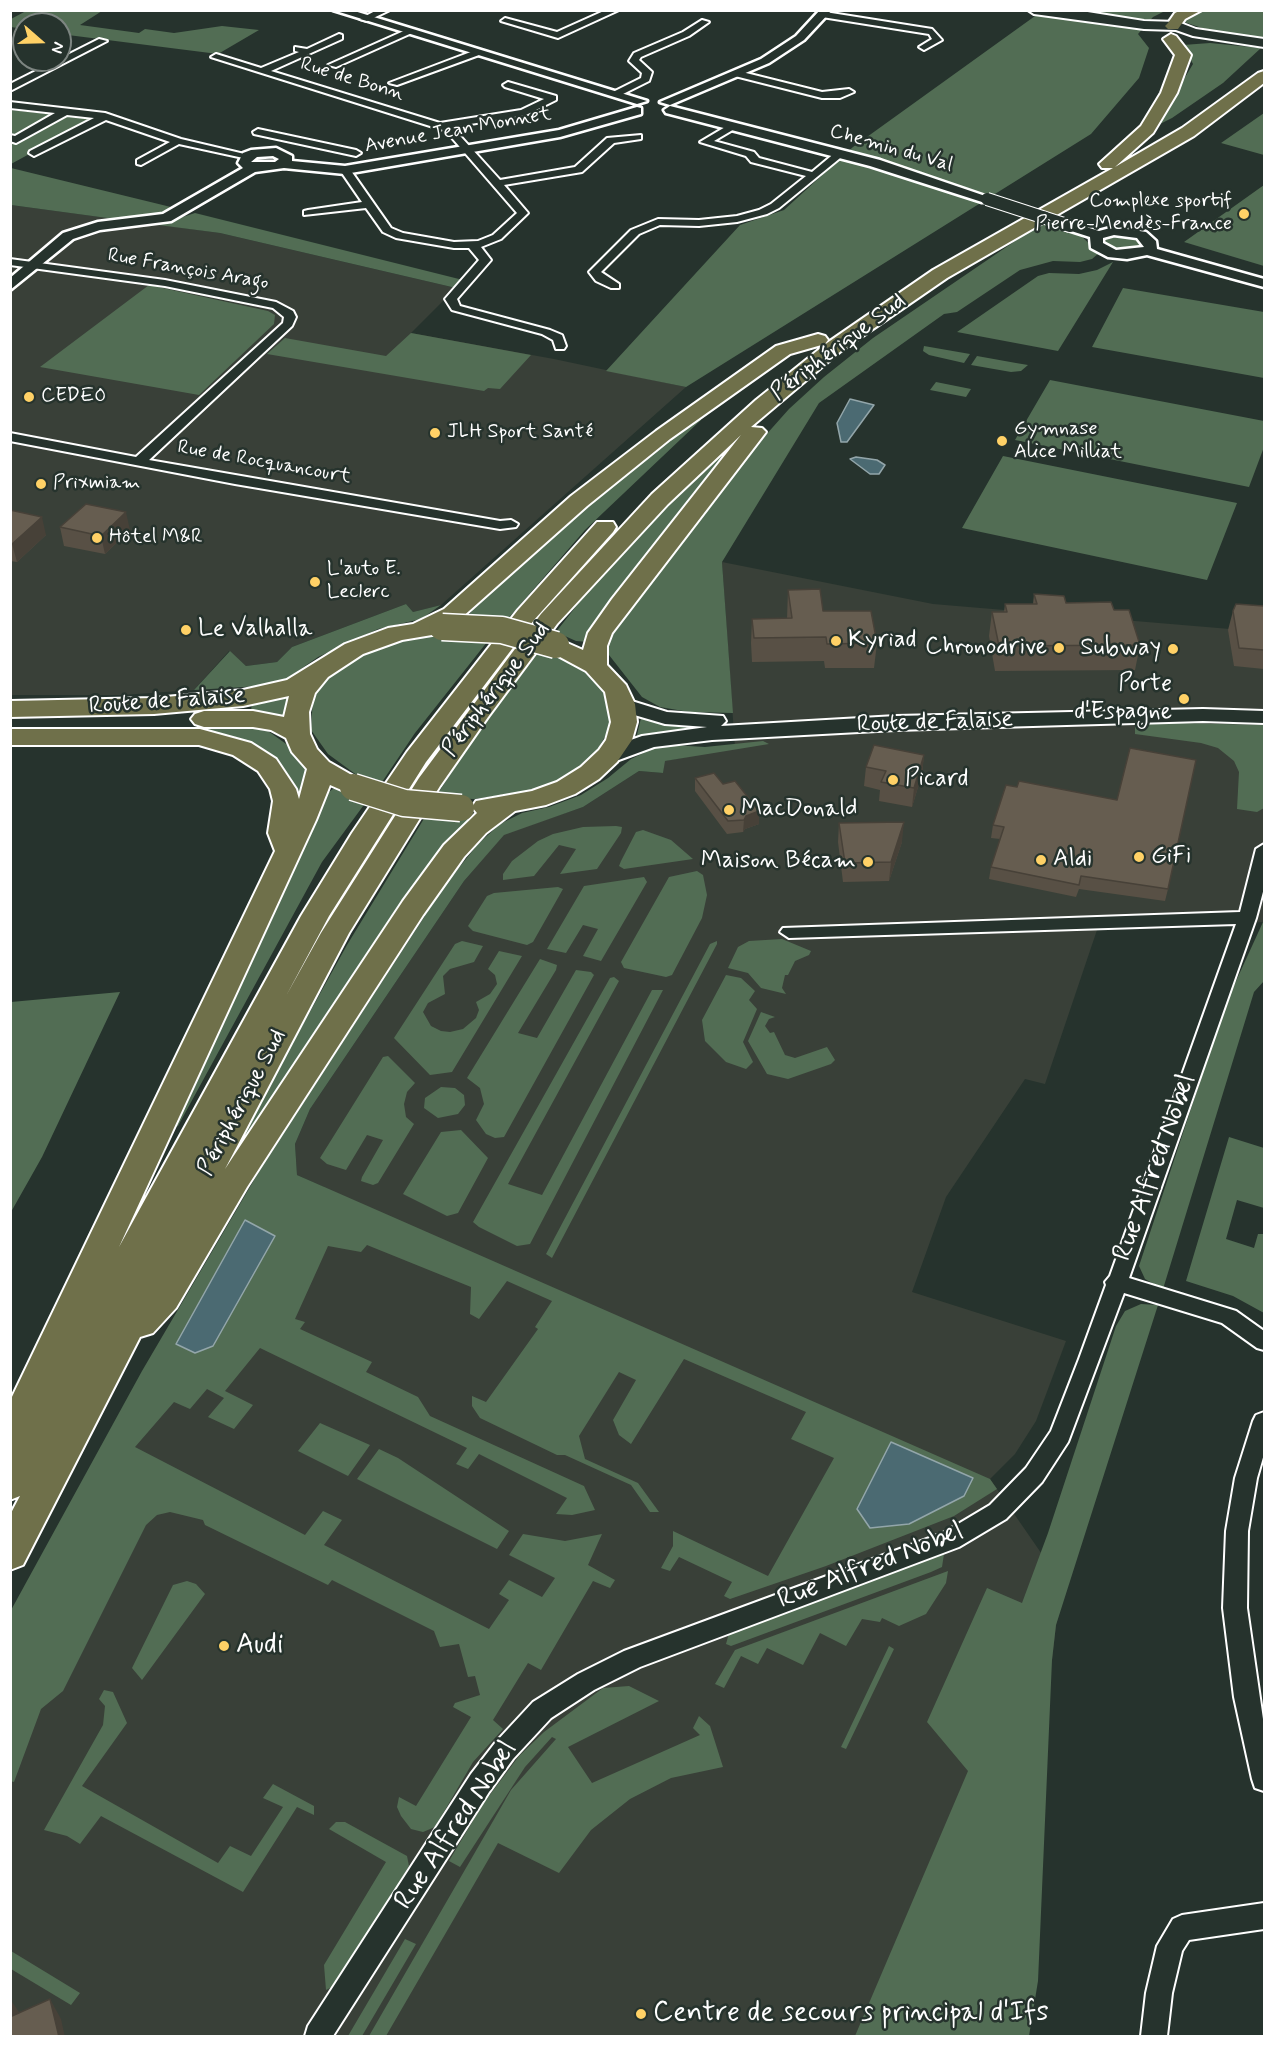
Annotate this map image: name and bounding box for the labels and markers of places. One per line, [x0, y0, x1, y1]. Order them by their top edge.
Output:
place label: Complexe sportif Pierre-Mendès-France [1035, 190, 1232, 237]
marker: Complexe sportif Pierre-Mendès-France [1237, 207, 1251, 221]
place label: CEDEO [41, 385, 106, 409]
marker: CEDEO [22, 390, 36, 404]
place label: Gymnase Alice Milliat [1014, 418, 1122, 465]
place label: JLH Sport Santé [447, 421, 593, 445]
marker: JLH Sport Santé [428, 426, 442, 440]
marker: Gymnase Alice Milliat [995, 434, 1009, 448]
place label: Prixmiam [53, 472, 140, 496]
marker: Prixmiam [34, 477, 48, 491]
place label: Hôtel M&R [109, 526, 203, 550]
marker: Hôtel M&R [90, 531, 104, 545]
place label: L'auto E. Leclerc [327, 558, 401, 605]
marker: L'auto E. Leclerc [308, 575, 322, 589]
place label: Le Valhalla [198, 616, 312, 644]
marker: Le Valhalla [179, 623, 193, 637]
place label: Kyriad [848, 627, 917, 655]
marker: Kyriad [829, 634, 843, 648]
place label: Chronodrive [925, 634, 1047, 662]
place label: Subway [1080, 635, 1161, 663]
marker: Chronodrive [1052, 641, 1066, 655]
marker: Subway [1166, 642, 1180, 656]
place label: Porte d'Espagne [1074, 671, 1172, 727]
marker: Porte d'Espagne [1177, 692, 1191, 706]
place label: Picard [905, 766, 968, 794]
marker: Picard [886, 773, 900, 787]
place label: MacDonald [741, 796, 858, 824]
marker: MacDonald [722, 803, 736, 817]
place label: GiFi [1151, 843, 1191, 871]
place label: Aldi [1053, 846, 1092, 874]
place label: Maison Bécam [701, 848, 856, 876]
marker: GiFi [1132, 850, 1146, 864]
marker: Aldi [1034, 853, 1048, 867]
marker: Maison Bécam [861, 855, 875, 869]
place label: Audi [236, 1629, 283, 1663]
marker: Audi [217, 1639, 231, 1653]
place label: Centre de secours principal d'Ifs [653, 1997, 1049, 2031]
marker: Centre de secours principal d'Ifs [634, 2007, 648, 2021]

